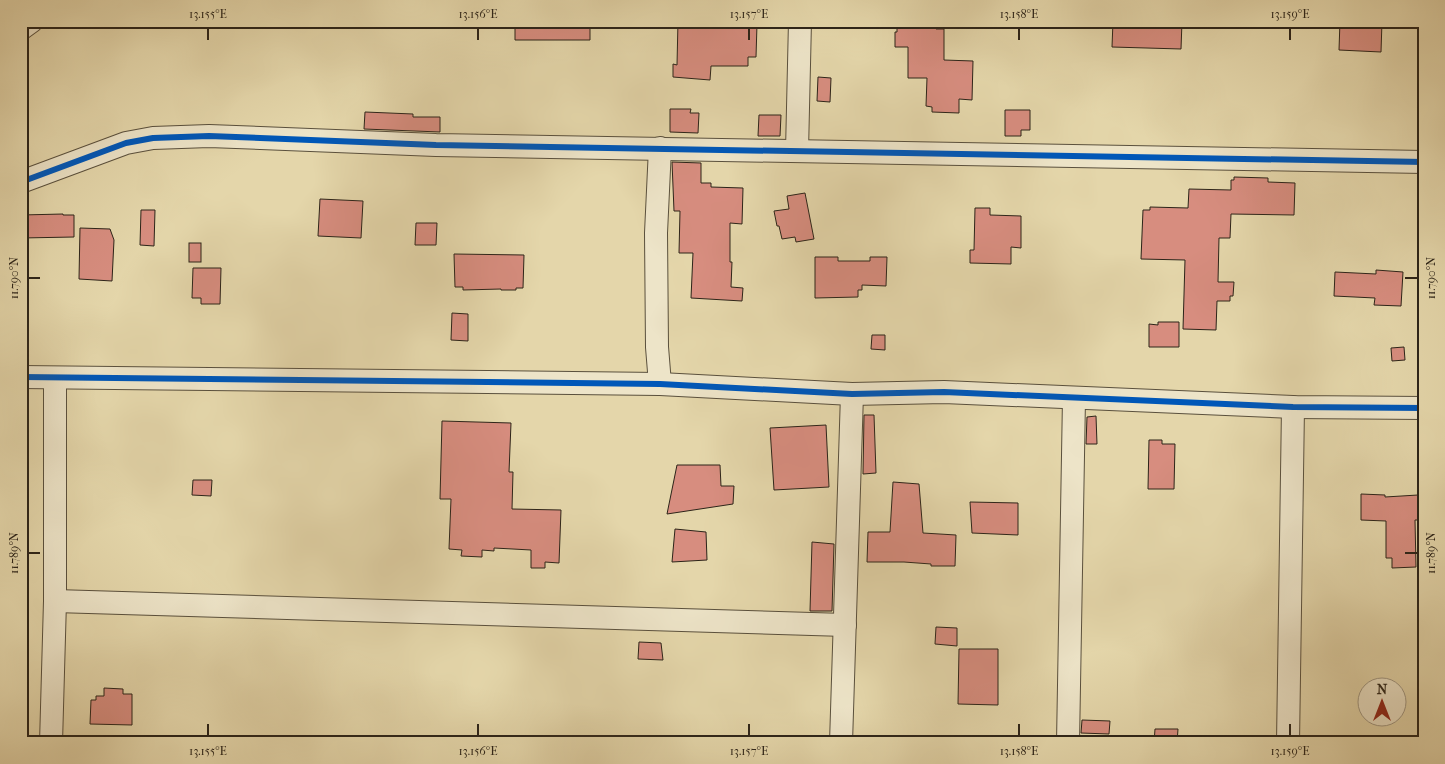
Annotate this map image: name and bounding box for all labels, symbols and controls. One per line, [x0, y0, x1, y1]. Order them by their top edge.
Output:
text: 13.155°E [189, 7, 227, 21]
text: 13.156°E [458, 7, 498, 21]
text: 13.157°E [730, 7, 768, 21]
text: 13.158°E [1000, 7, 1038, 21]
text: 13.159°E [1271, 7, 1309, 21]
text: 11.790°N [7, 257, 21, 299]
text: 11.790°N [1424, 257, 1438, 299]
text: 11.789°N [7, 532, 21, 574]
text: 11.789°N [1424, 532, 1438, 574]
north arrow [1358, 676, 1408, 726]
text: N [1377, 681, 1388, 698]
text: 13.155°E [189, 744, 227, 758]
text: 13.156°E [458, 744, 498, 758]
text: 13.157°E [730, 744, 768, 758]
text: 13.158°E [1000, 744, 1038, 758]
text: 13.159°E [1271, 744, 1309, 758]

